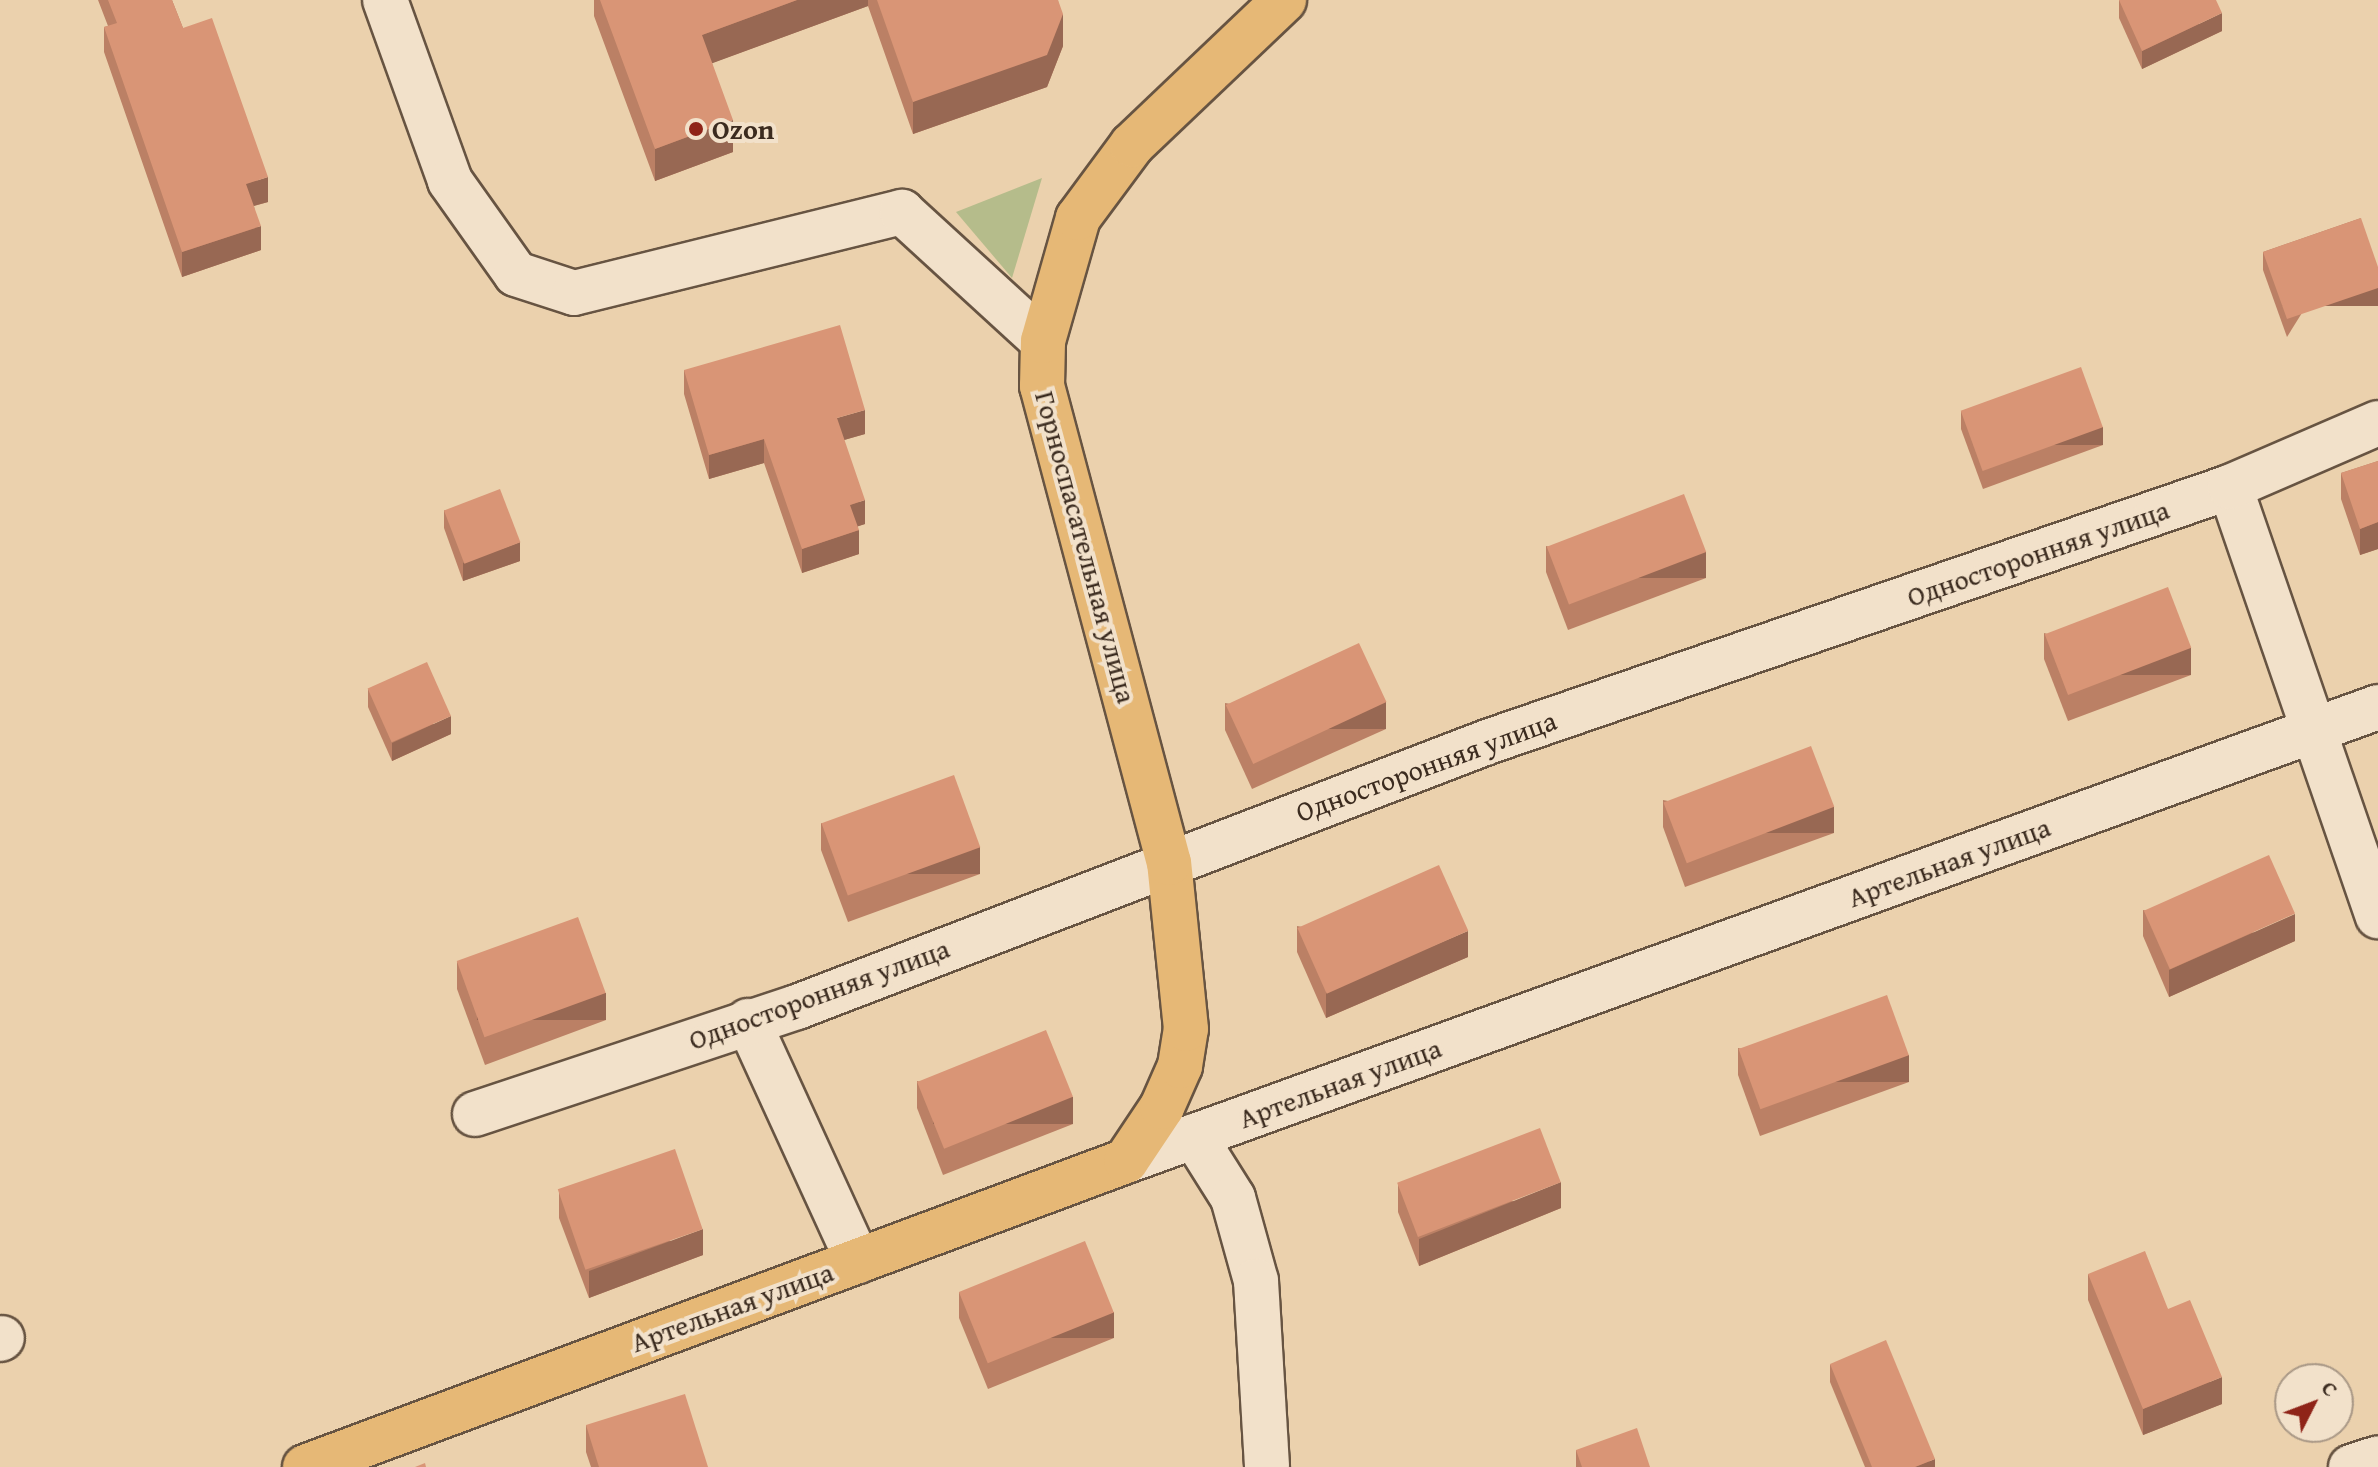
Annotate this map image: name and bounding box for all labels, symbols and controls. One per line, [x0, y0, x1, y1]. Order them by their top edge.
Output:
place label: Ozon [712, 112, 774, 146]
marker: Ozon [687, 120, 705, 138]
street label: Горноспасательная улица [1028, 387, 1144, 707]
street label: Односторонняя улица [1903, 492, 2173, 614]
street label: Односторонняя улица [1291, 703, 1561, 829]
street label: Артельная улица [1843, 810, 2055, 914]
street label: Односторонняя улица [684, 931, 954, 1057]
street label: Артельная улица [1234, 1031, 1446, 1135]
street label: Артельная улица [626, 1255, 838, 1359]
north arrow [2274, 1363, 2354, 1443]
text: С [2314, 1373, 2346, 1404]

